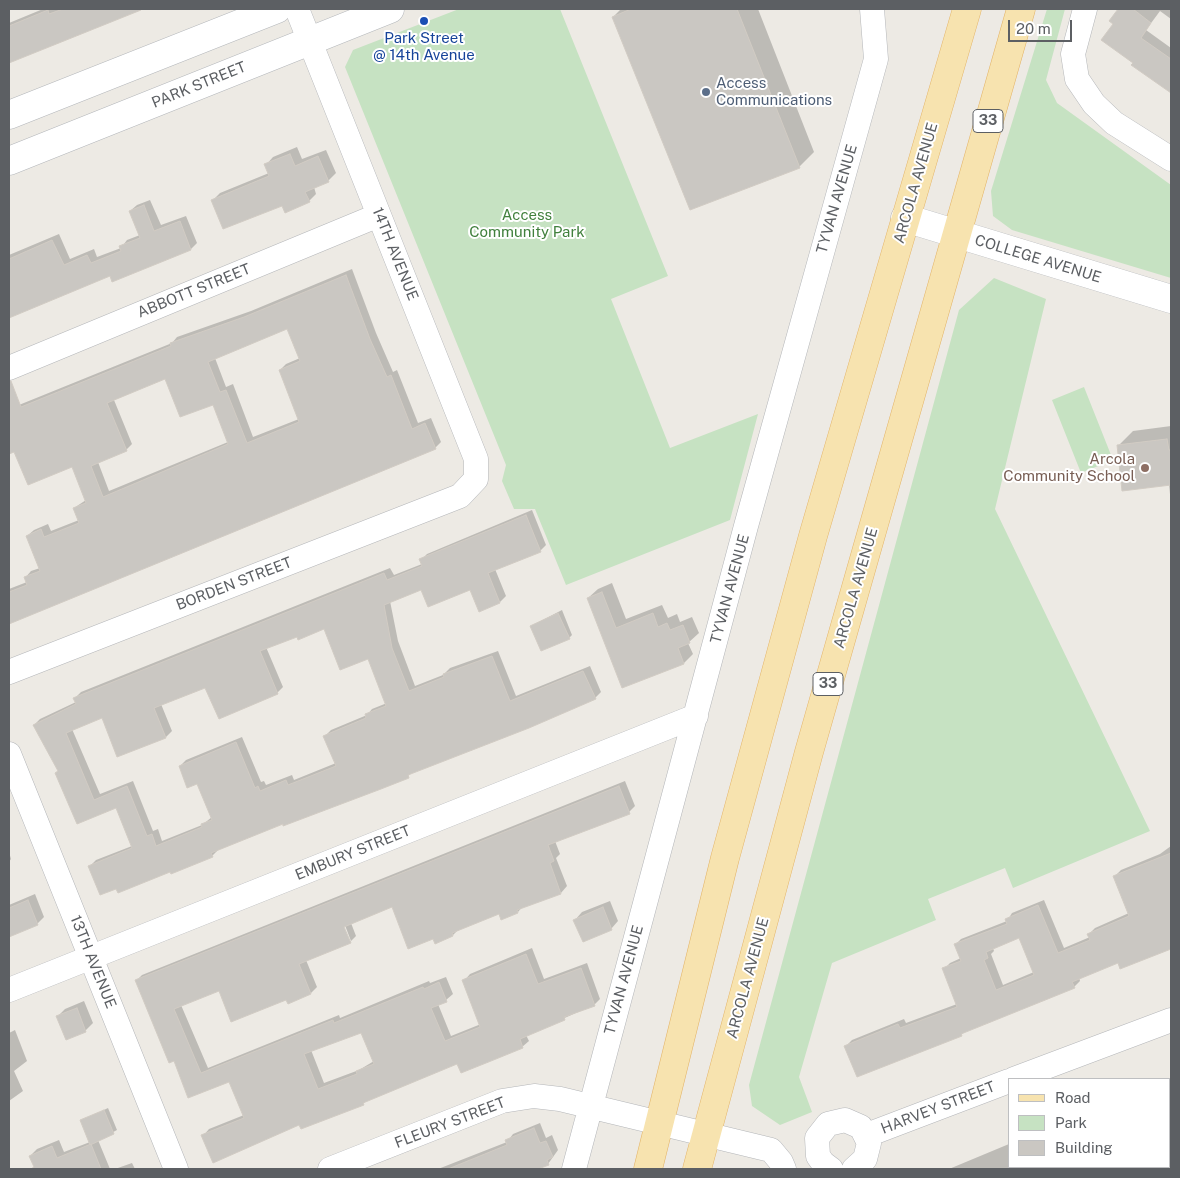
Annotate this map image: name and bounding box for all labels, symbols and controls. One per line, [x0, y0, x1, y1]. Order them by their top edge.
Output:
scale bar [1010, 10, 1074, 42]
marker: Park Street @ 14th Avenue [418, 15, 430, 27]
text: 20 m [1016, 20, 1051, 37]
place label: Park Street @ 14th Avenue [373, 29, 475, 64]
street label: PARK STREET [149, 58, 249, 112]
place label: Access Communications [716, 74, 832, 109]
marker: Access Communications [700, 86, 712, 98]
road number: 33 [973, 110, 1003, 132]
street label: ARCOLA AVENUE [890, 121, 942, 245]
street label: TYVAN AVENUE [813, 142, 861, 256]
street label: 14TH AVENUE [368, 205, 422, 303]
park label: Access Community Park [469, 206, 585, 241]
street label: COLLEGE AVENUE [973, 231, 1103, 287]
street label: ABBOTT STREET [135, 260, 253, 322]
place label: Arcola Community School [1003, 450, 1135, 485]
marker: Arcola Community School [1139, 462, 1151, 474]
street label: ARCOLA AVENUE [830, 526, 882, 650]
street label: TYVAN AVENUE [707, 532, 753, 646]
street label: BORDEN STREET [174, 554, 294, 614]
road number: 33 [813, 672, 843, 696]
street label: EMBURY STREET [293, 822, 413, 884]
street label: 13TH AVENUE [66, 913, 120, 1011]
street label: ARCOLA AVENUE [723, 915, 773, 1041]
street label: TYVAN AVENUE [601, 923, 647, 1037]
street label: HARVEY STREET [878, 1078, 998, 1138]
legend [1008, 1078, 1170, 1168]
text: Road [1055, 1089, 1091, 1106]
street label: FLEURY STREET [392, 1094, 508, 1152]
text: Park [1055, 1114, 1087, 1131]
text: Building [1055, 1139, 1113, 1156]

